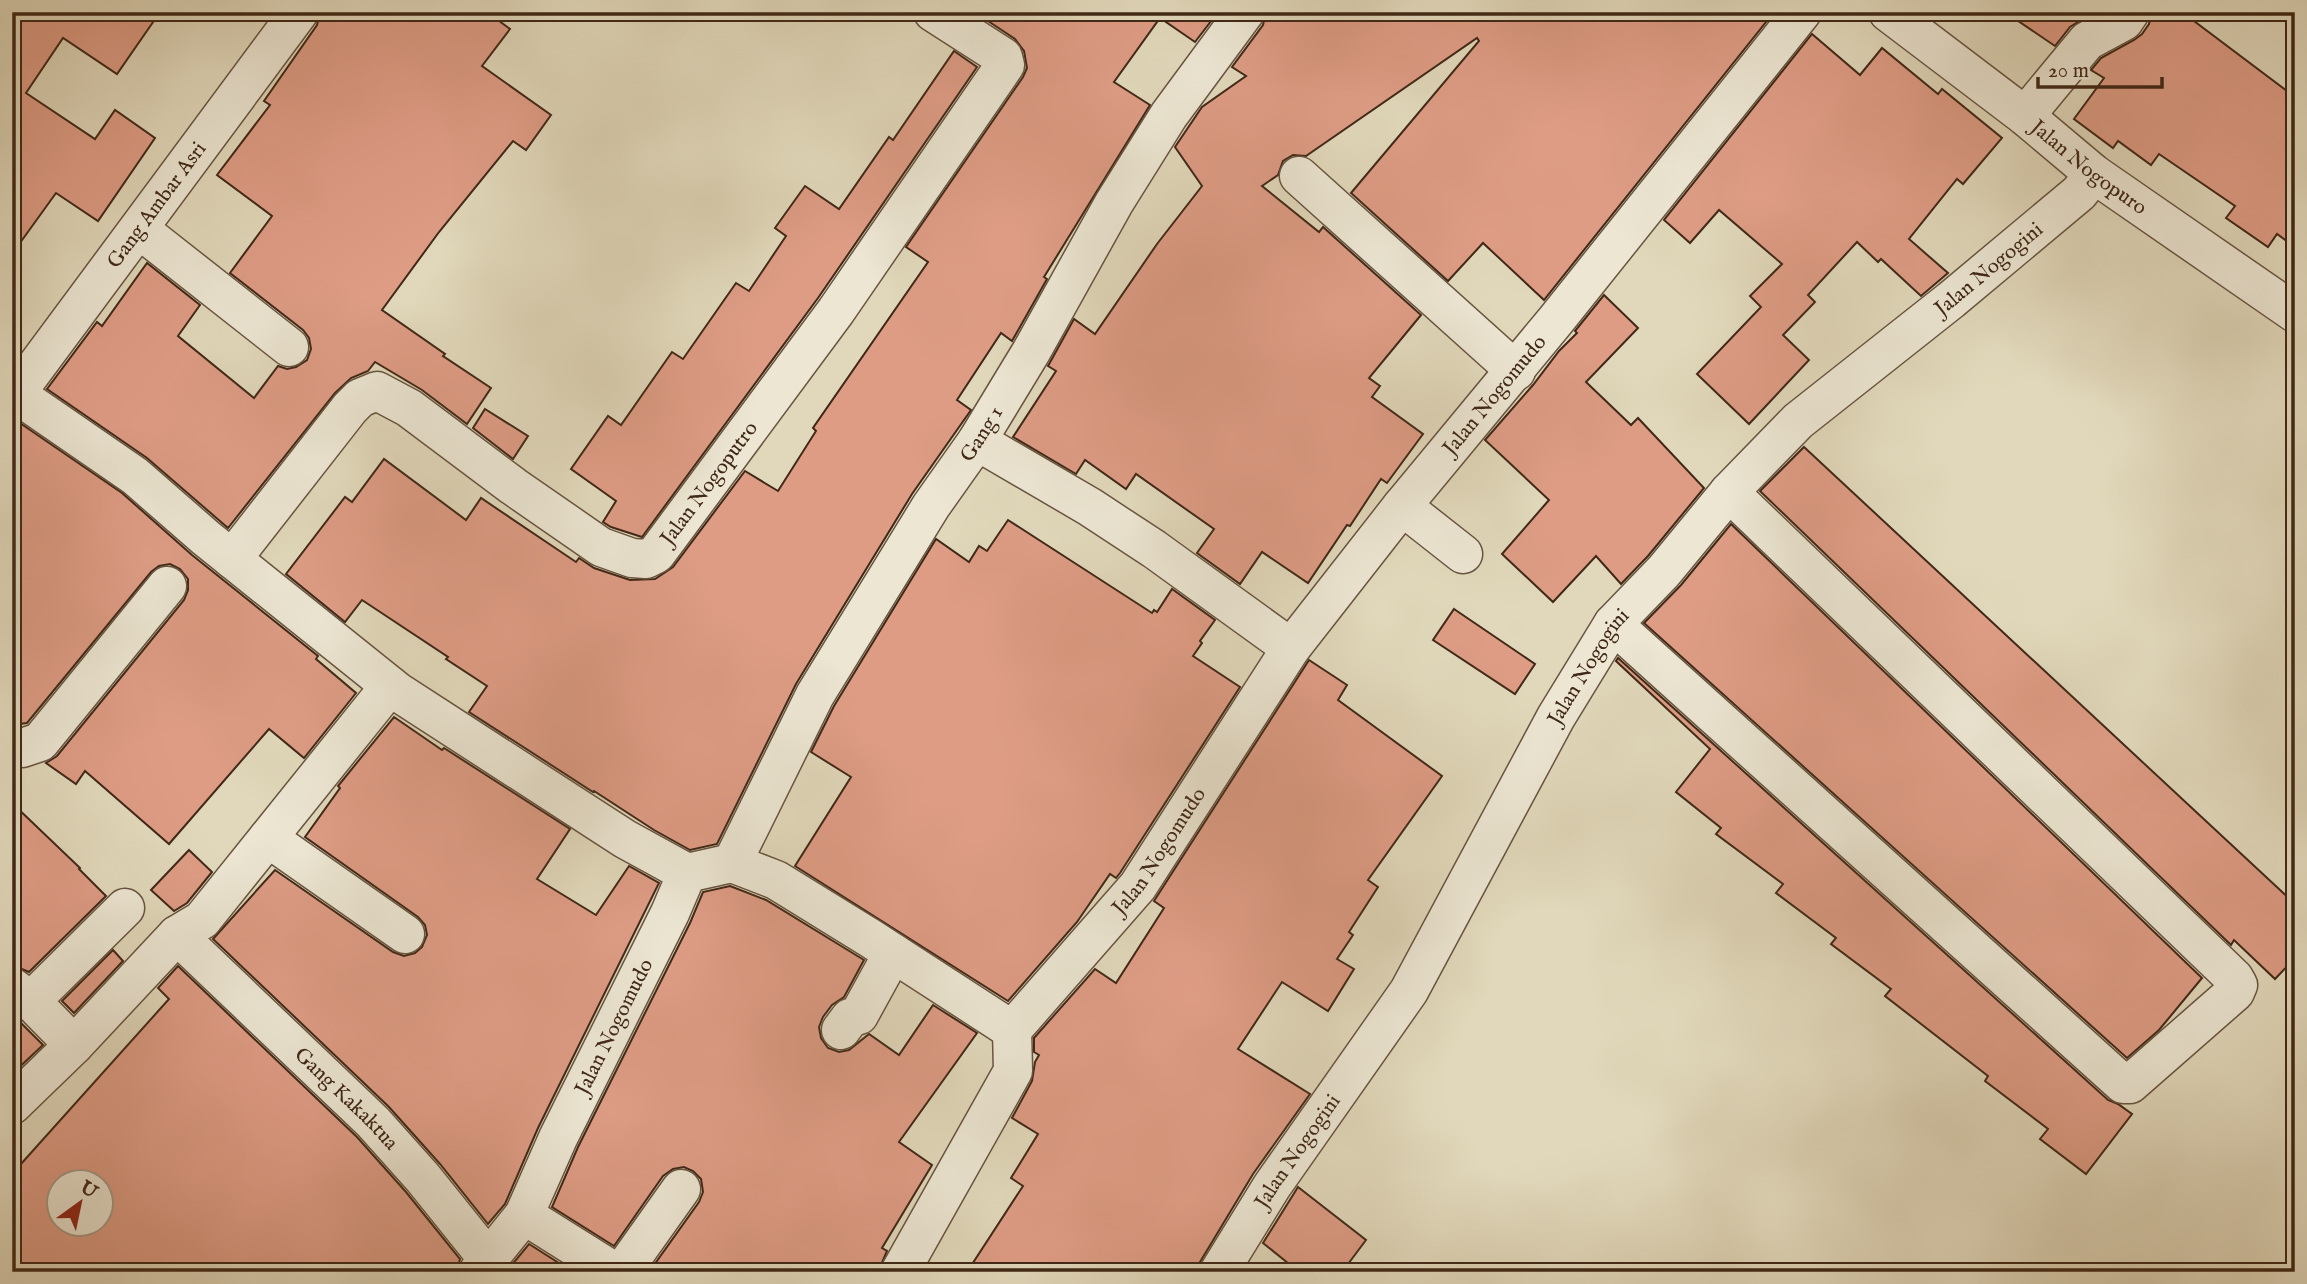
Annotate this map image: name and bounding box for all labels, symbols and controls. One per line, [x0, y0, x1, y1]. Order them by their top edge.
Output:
scale bar [2038, 46, 2162, 90]
text: 20 m [2048, 58, 2089, 85]
street label: Jalan Nogopuro [2023, 113, 2152, 222]
street label: Gang Ambar Asri [102, 137, 213, 274]
street label: Jalan Nogogini [1928, 217, 2049, 324]
street label: Jalan Nogomudo [1436, 330, 1553, 463]
street label: Gang 1 [954, 402, 1010, 468]
street label: Jalan Nogoputro [654, 416, 765, 553]
street label: Jalan Nogogini [1541, 603, 1636, 732]
street label: Jalan Nogomudo [1105, 783, 1213, 923]
street label: Jalan Nogomudo [569, 955, 660, 1102]
street label: Gang Kakaktua [288, 1042, 404, 1157]
street label: Jalan Nogogini [1248, 1089, 1347, 1216]
north arrow [46, 1168, 116, 1238]
text: U [74, 1175, 102, 1205]

